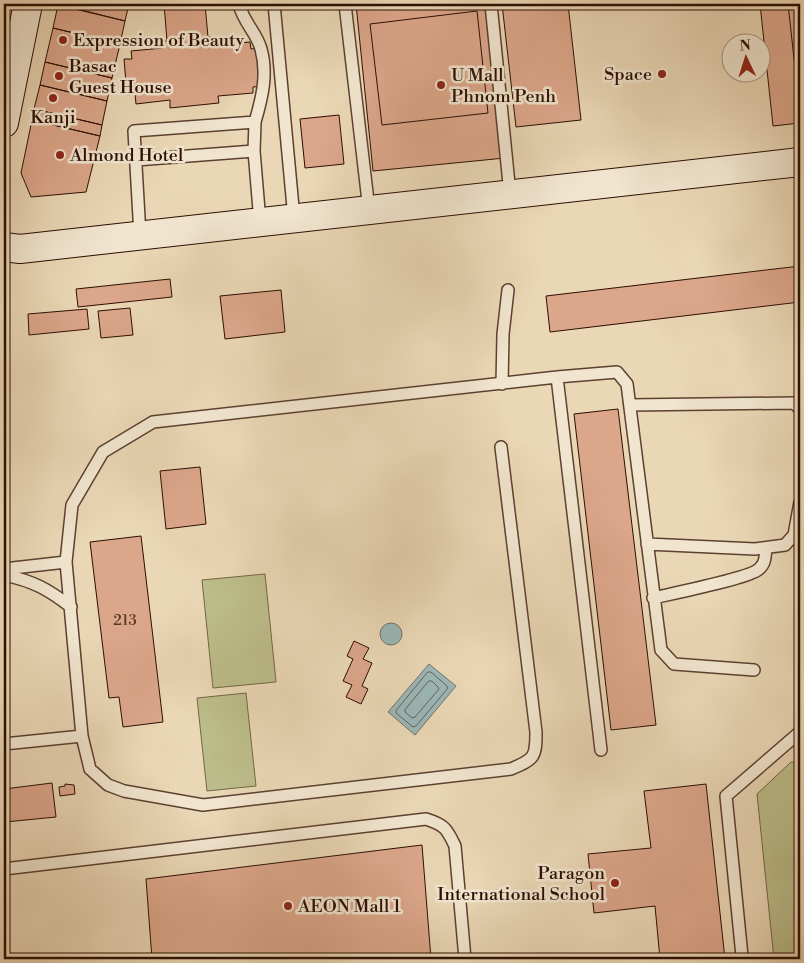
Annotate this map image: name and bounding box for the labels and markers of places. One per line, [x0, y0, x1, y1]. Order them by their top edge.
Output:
place label: Expression of Beauty [73, 29, 244, 52]
marker: Expression of Beauty [57, 34, 69, 46]
place label: Basac Guest House [68, 55, 172, 99]
place label: Space [604, 63, 652, 86]
place label: U Mall Phnom Penh [451, 64, 556, 108]
marker: Space [656, 68, 668, 80]
marker: Basac Guest House [53, 70, 65, 82]
marker: U Mall Phnom Penh [435, 79, 447, 91]
marker: Kanji [47, 92, 59, 104]
place label: Kanji [30, 106, 76, 129]
place label: Almond Hotel [69, 144, 184, 167]
marker: Almond Hotel [54, 149, 66, 161]
place label: Paragon International School [437, 862, 606, 906]
marker: Paragon International School [609, 877, 621, 889]
place label: AEON Mall 1 [297, 895, 401, 918]
marker: AEON Mall 1 [282, 900, 294, 912]

